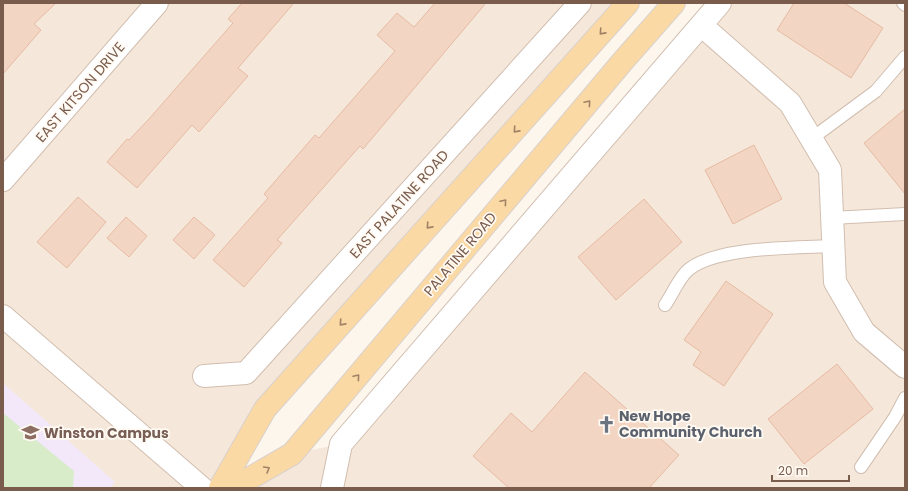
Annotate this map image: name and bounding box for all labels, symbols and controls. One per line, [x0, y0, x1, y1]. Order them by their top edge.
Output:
one-way arrow [600, 27, 607, 35]
street label: EAST KITSON DRIVE [31, 38, 129, 146]
one-way arrow [583, 100, 590, 107]
one-way arrow [514, 125, 521, 132]
street label: EAST PALATINE ROAD [345, 145, 453, 263]
one-way arrow [499, 200, 506, 207]
street label: PALATINE ROAD [419, 208, 501, 300]
one-way arrow [427, 222, 434, 229]
one-way arrow [340, 318, 347, 326]
one-way arrow [353, 374, 360, 381]
place label: New Hope Community Church [619, 406, 762, 442]
church icon: New Hope Community Church [596, 414, 616, 434]
school or university icon: Winston Campus [21, 423, 41, 443]
place label: Winston Campus [44, 423, 169, 443]
scale bar [772, 457, 849, 483]
text: 20 m [778, 462, 808, 479]
one-way arrow [263, 466, 270, 473]

